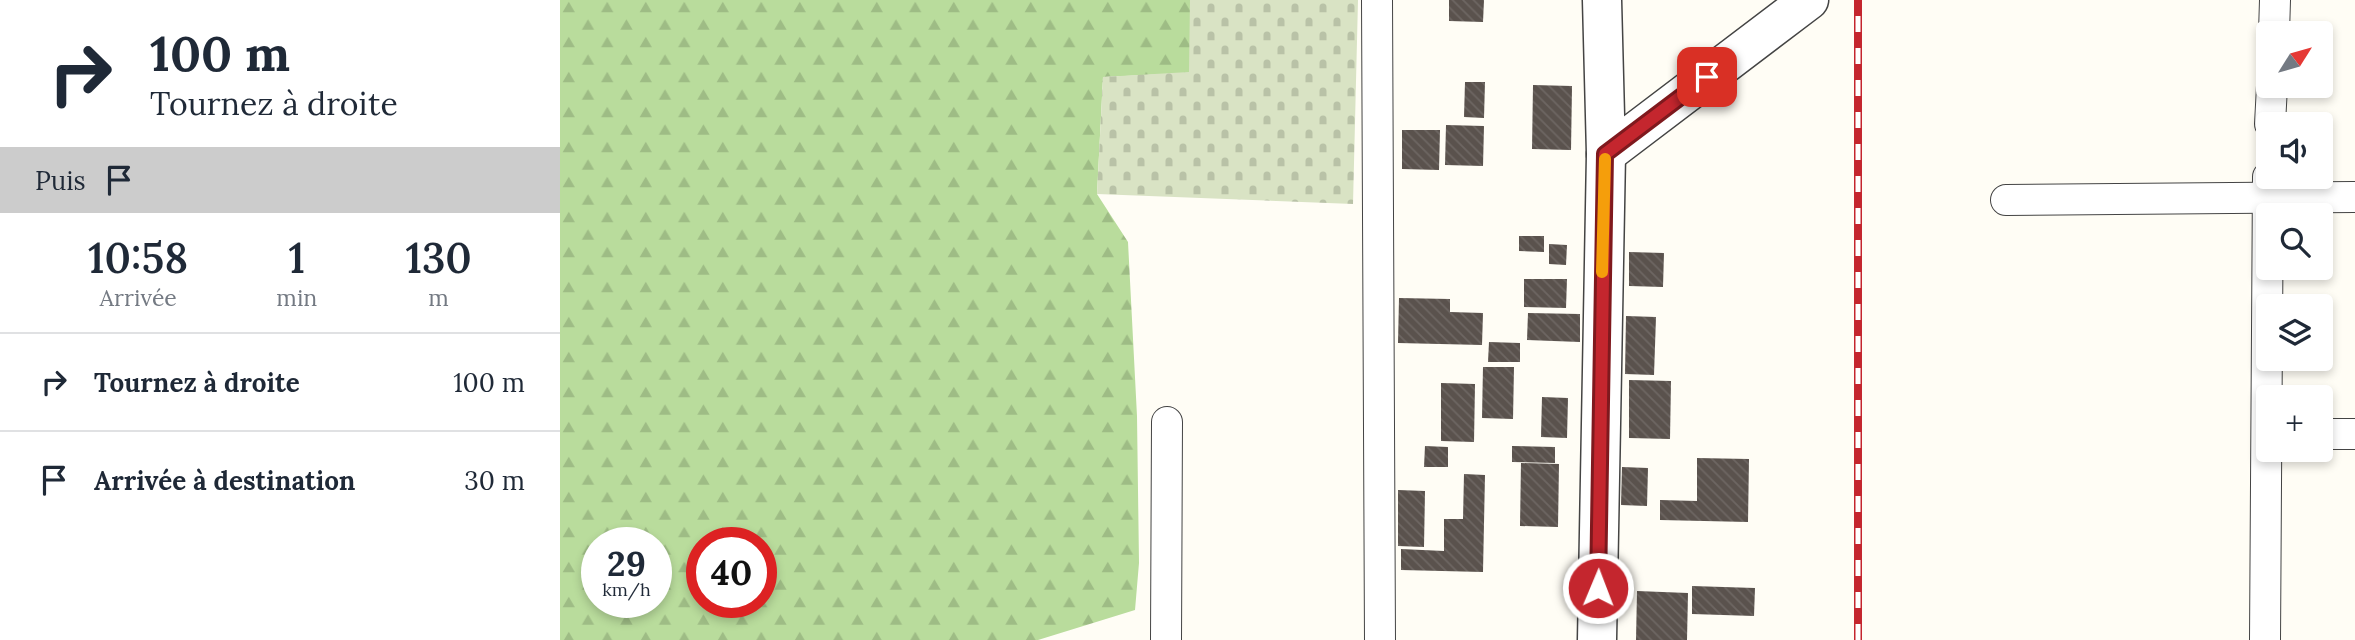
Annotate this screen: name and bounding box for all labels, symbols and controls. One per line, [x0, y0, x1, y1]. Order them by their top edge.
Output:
north arrow [2256, 21, 2333, 98]
map controls [2256, 21, 2333, 462]
text: 100 m [150, 22, 290, 84]
icon: right [35, 28, 126, 119]
pin [1677, 47, 1737, 107]
icon: arrive [1688, 58, 1726, 96]
text: Tournez à droite [150, 83, 398, 124]
button: sound [2256, 112, 2333, 189]
icon: arrive [100, 161, 138, 199]
text: Puis [35, 164, 86, 197]
button: search [2256, 203, 2333, 280]
text: 10:58 [88, 231, 188, 285]
text: 1 [289, 231, 305, 285]
text: 130 [405, 231, 472, 285]
text: Arrivée [100, 283, 177, 312]
text: min [276, 283, 317, 312]
text: m [428, 283, 449, 312]
button: layers [2256, 294, 2333, 371]
icon: right [35, 363, 73, 401]
text: Tournez à droite [94, 366, 300, 399]
text: 100 m [453, 366, 525, 399]
button: + [2256, 385, 2333, 462]
icon: arrive [35, 461, 73, 499]
text: Arrivée à destination [94, 464, 355, 497]
text: 30 m [464, 464, 525, 497]
speed limit sign: 40 [686, 527, 777, 618]
text: 29 [607, 541, 646, 586]
position arrow [1561, 551, 1635, 625]
text: km/h [602, 578, 651, 601]

